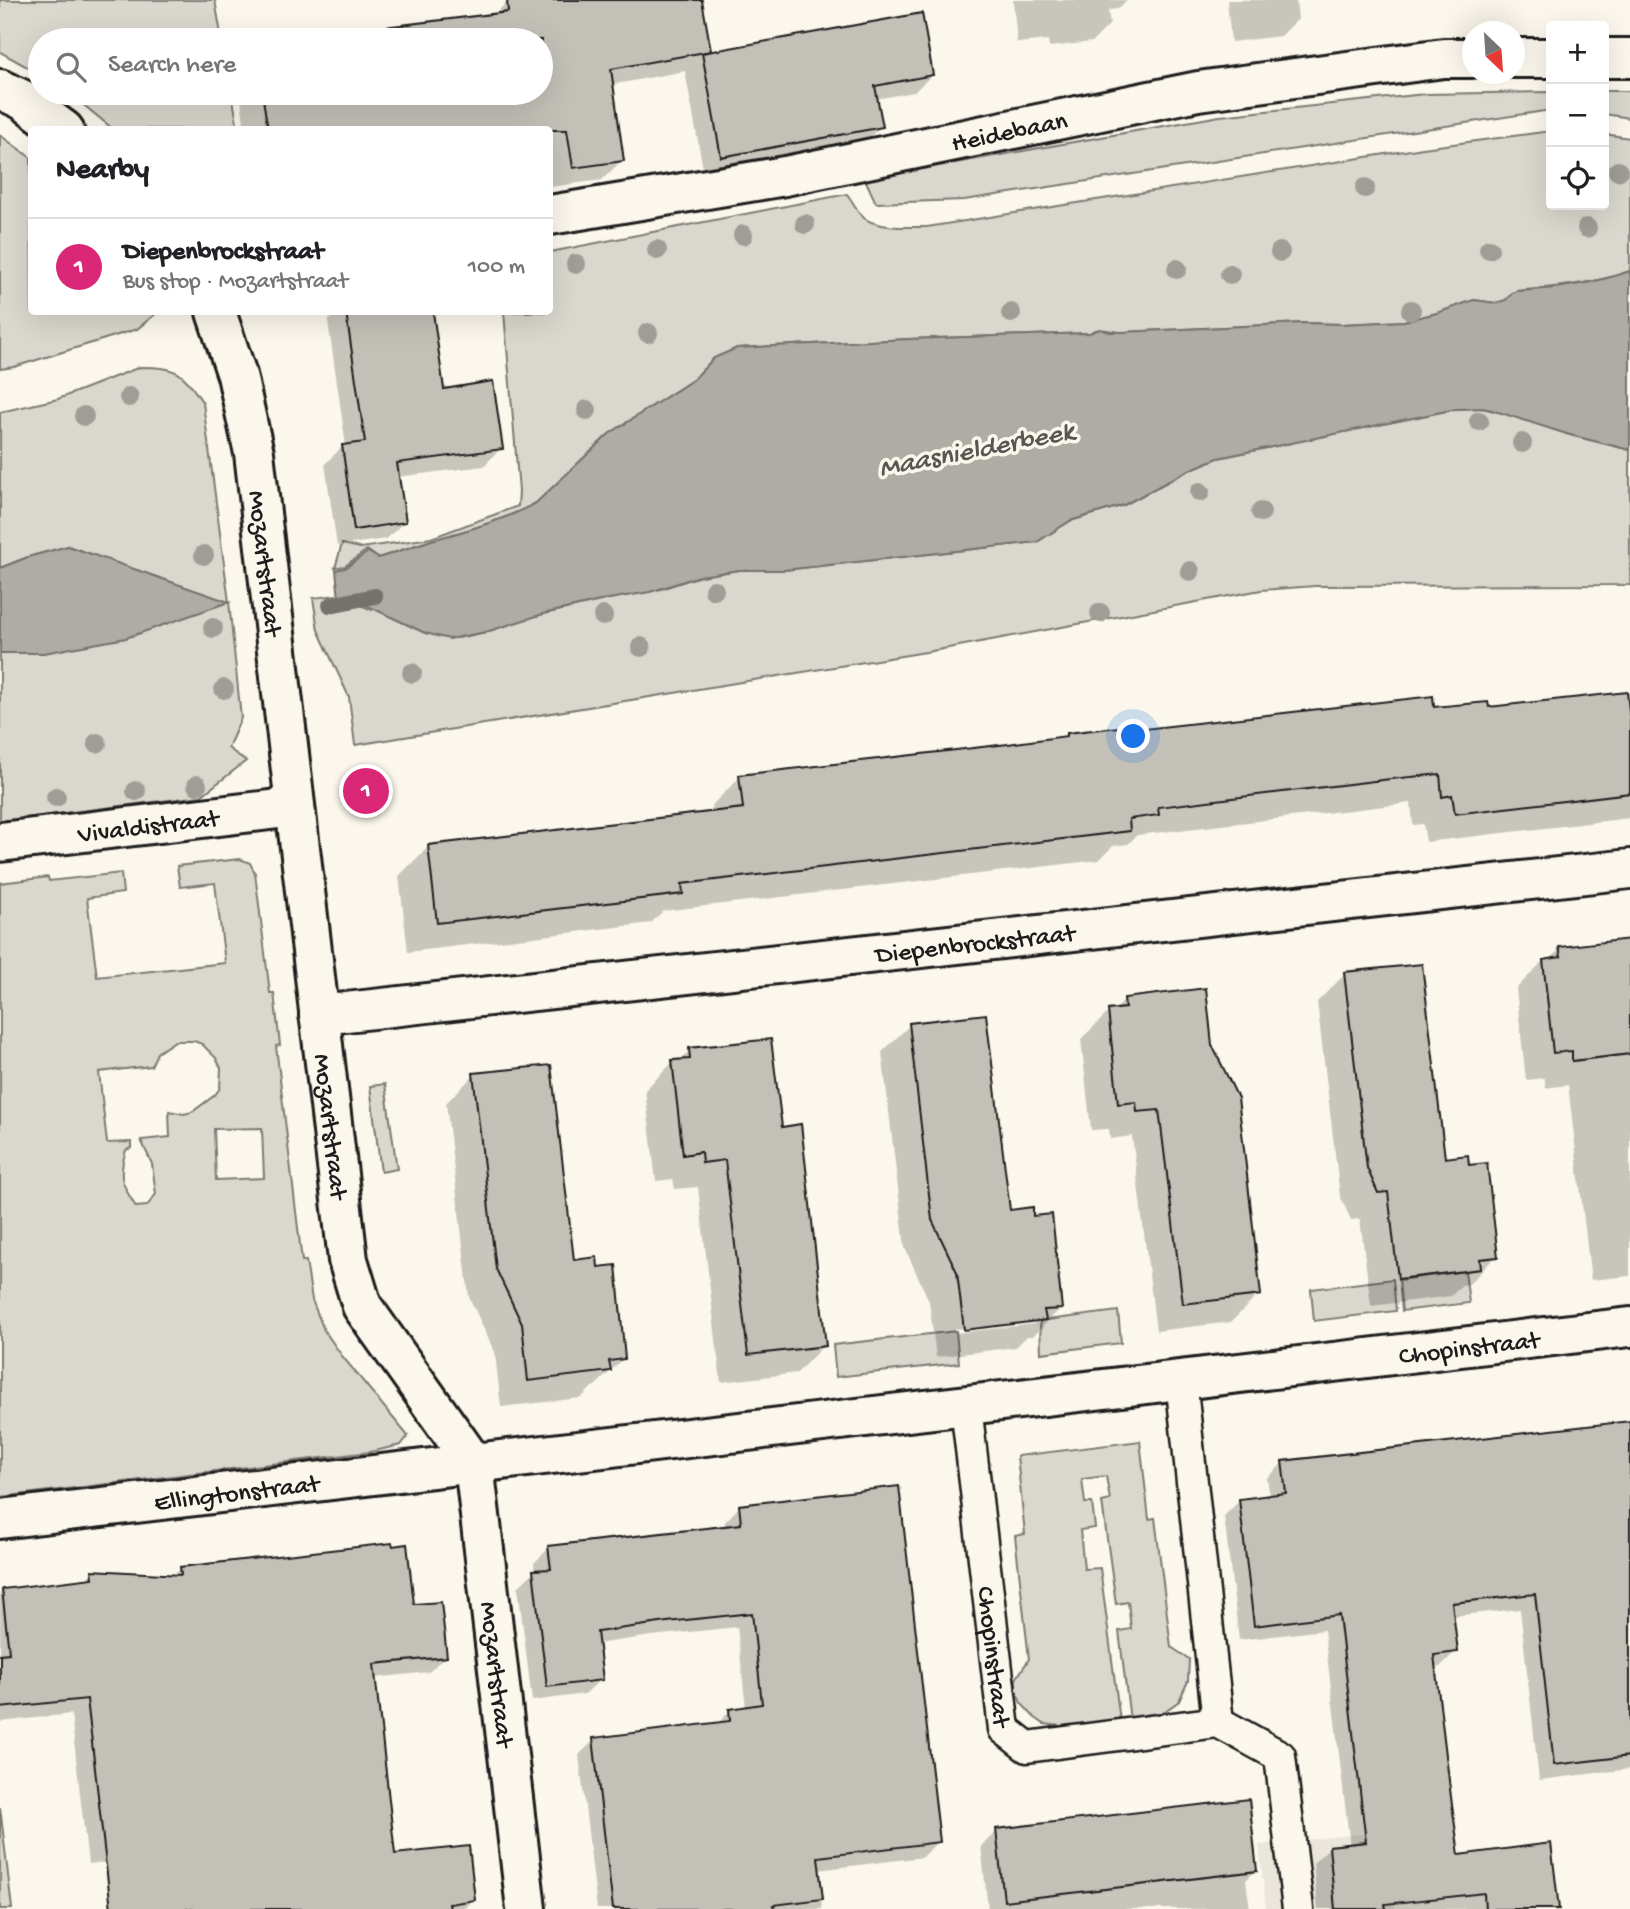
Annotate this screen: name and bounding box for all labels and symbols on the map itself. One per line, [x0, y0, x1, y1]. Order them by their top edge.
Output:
north arrow [1462, 21, 1525, 84]
street label: Heidebaan [949, 107, 1071, 161]
water label: Maasnielderbeek [877, 416, 1080, 486]
street label: Mozartstraat [238, 489, 286, 640]
your location [1116, 719, 1150, 753]
pin: 1 [343, 765, 389, 817]
street label: Vivaldistraat [75, 805, 223, 853]
street label: Diepenbrockstraat [872, 920, 1079, 973]
street label: Mozartstraat [304, 1052, 352, 1204]
street label: Chopinstraat [1397, 1327, 1544, 1374]
street label: Ellingtonstraat [153, 1470, 323, 1521]
street label: Chopinstraat [967, 1585, 1015, 1731]
street label: Mozartstraat [470, 1600, 518, 1751]

